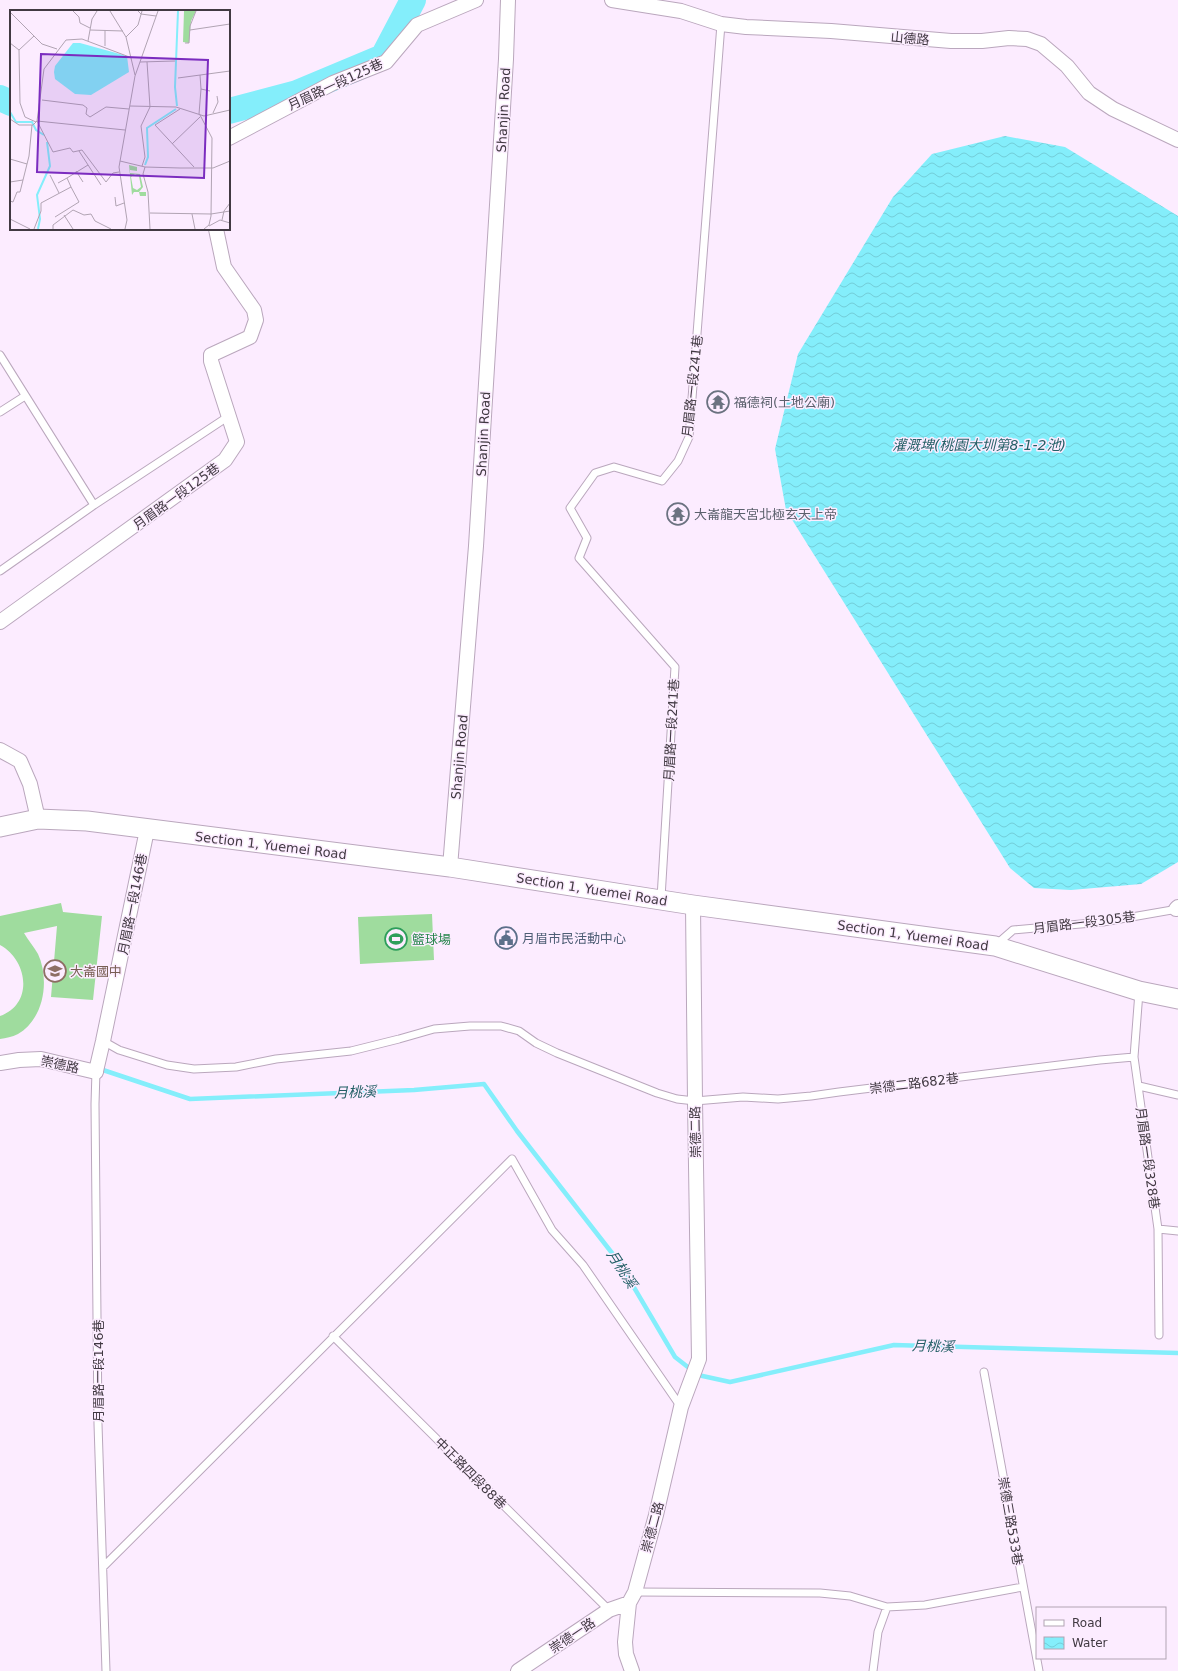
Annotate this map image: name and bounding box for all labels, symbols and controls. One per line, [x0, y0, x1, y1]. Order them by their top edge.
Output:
inset map [10, 10, 230, 230]
street label: 山德路 [890, 29, 930, 48]
street label: 月眉路一段125巷 [285, 56, 385, 113]
street label: Shanjin Road [494, 67, 513, 153]
street label: 月眉路一段241巷 [680, 334, 705, 438]
temple icon: 福德祠(土地公廟) [705, 389, 731, 415]
street label: Shanjin Road [474, 391, 493, 477]
place label: 福德祠(土地公廟) [734, 395, 835, 410]
water label: 灌溉埤(桃園大圳第8-1-2池) [892, 437, 1066, 453]
street label: 月眉路一段125巷 [130, 460, 222, 533]
temple icon: 大崙龍天宮北極玄天上帝 [665, 501, 691, 527]
place label: 大崙龍天宮北極玄天上帝 [694, 507, 837, 522]
street label: 月眉路一段241巷 [661, 678, 682, 782]
street label: Shanjin Road [448, 714, 471, 800]
street label: Section 1, Yuemei Road [194, 829, 348, 862]
street label: 月眉路一段146巷 [115, 852, 150, 956]
street label: Section 1, Yuemei Road [515, 870, 668, 909]
street label: 月眉路一段305巷 [1032, 909, 1136, 936]
street label: Section 1, Yuemei Road [836, 917, 990, 954]
public building icon: 月眉市民活動中心 [493, 925, 519, 951]
sports icon: 籃球場 [383, 926, 409, 952]
place label: 月眉市民活動中心 [522, 931, 626, 946]
place label: 籃球場 [412, 932, 451, 947]
school or university icon: 大崙國中 [42, 958, 68, 984]
place label: 大崙國中 [70, 964, 122, 979]
street label: 崇德路 [39, 1053, 81, 1076]
street label: 崇德二路682巷 [869, 1071, 960, 1096]
water label: 月桃溪 [334, 1083, 378, 1101]
street label: 崇德二路 [688, 1106, 703, 1158]
street label: 月眉路一段328巷 [1133, 1106, 1162, 1210]
water label: 月桃溪 [604, 1247, 641, 1293]
street label: 月眉路一段146巷 [91, 1320, 106, 1422]
water label: 月桃溪 [912, 1337, 956, 1355]
street label: 中正路四段88巷 [432, 1435, 509, 1512]
street label: 崇德三路533巷 [995, 1476, 1026, 1567]
street label: 崇德二路 [639, 1500, 666, 1554]
legend [1036, 1607, 1166, 1659]
street label: 崇德一路 [547, 1615, 598, 1656]
text: Road [1072, 1616, 1102, 1630]
text: Water [1072, 1636, 1108, 1650]

